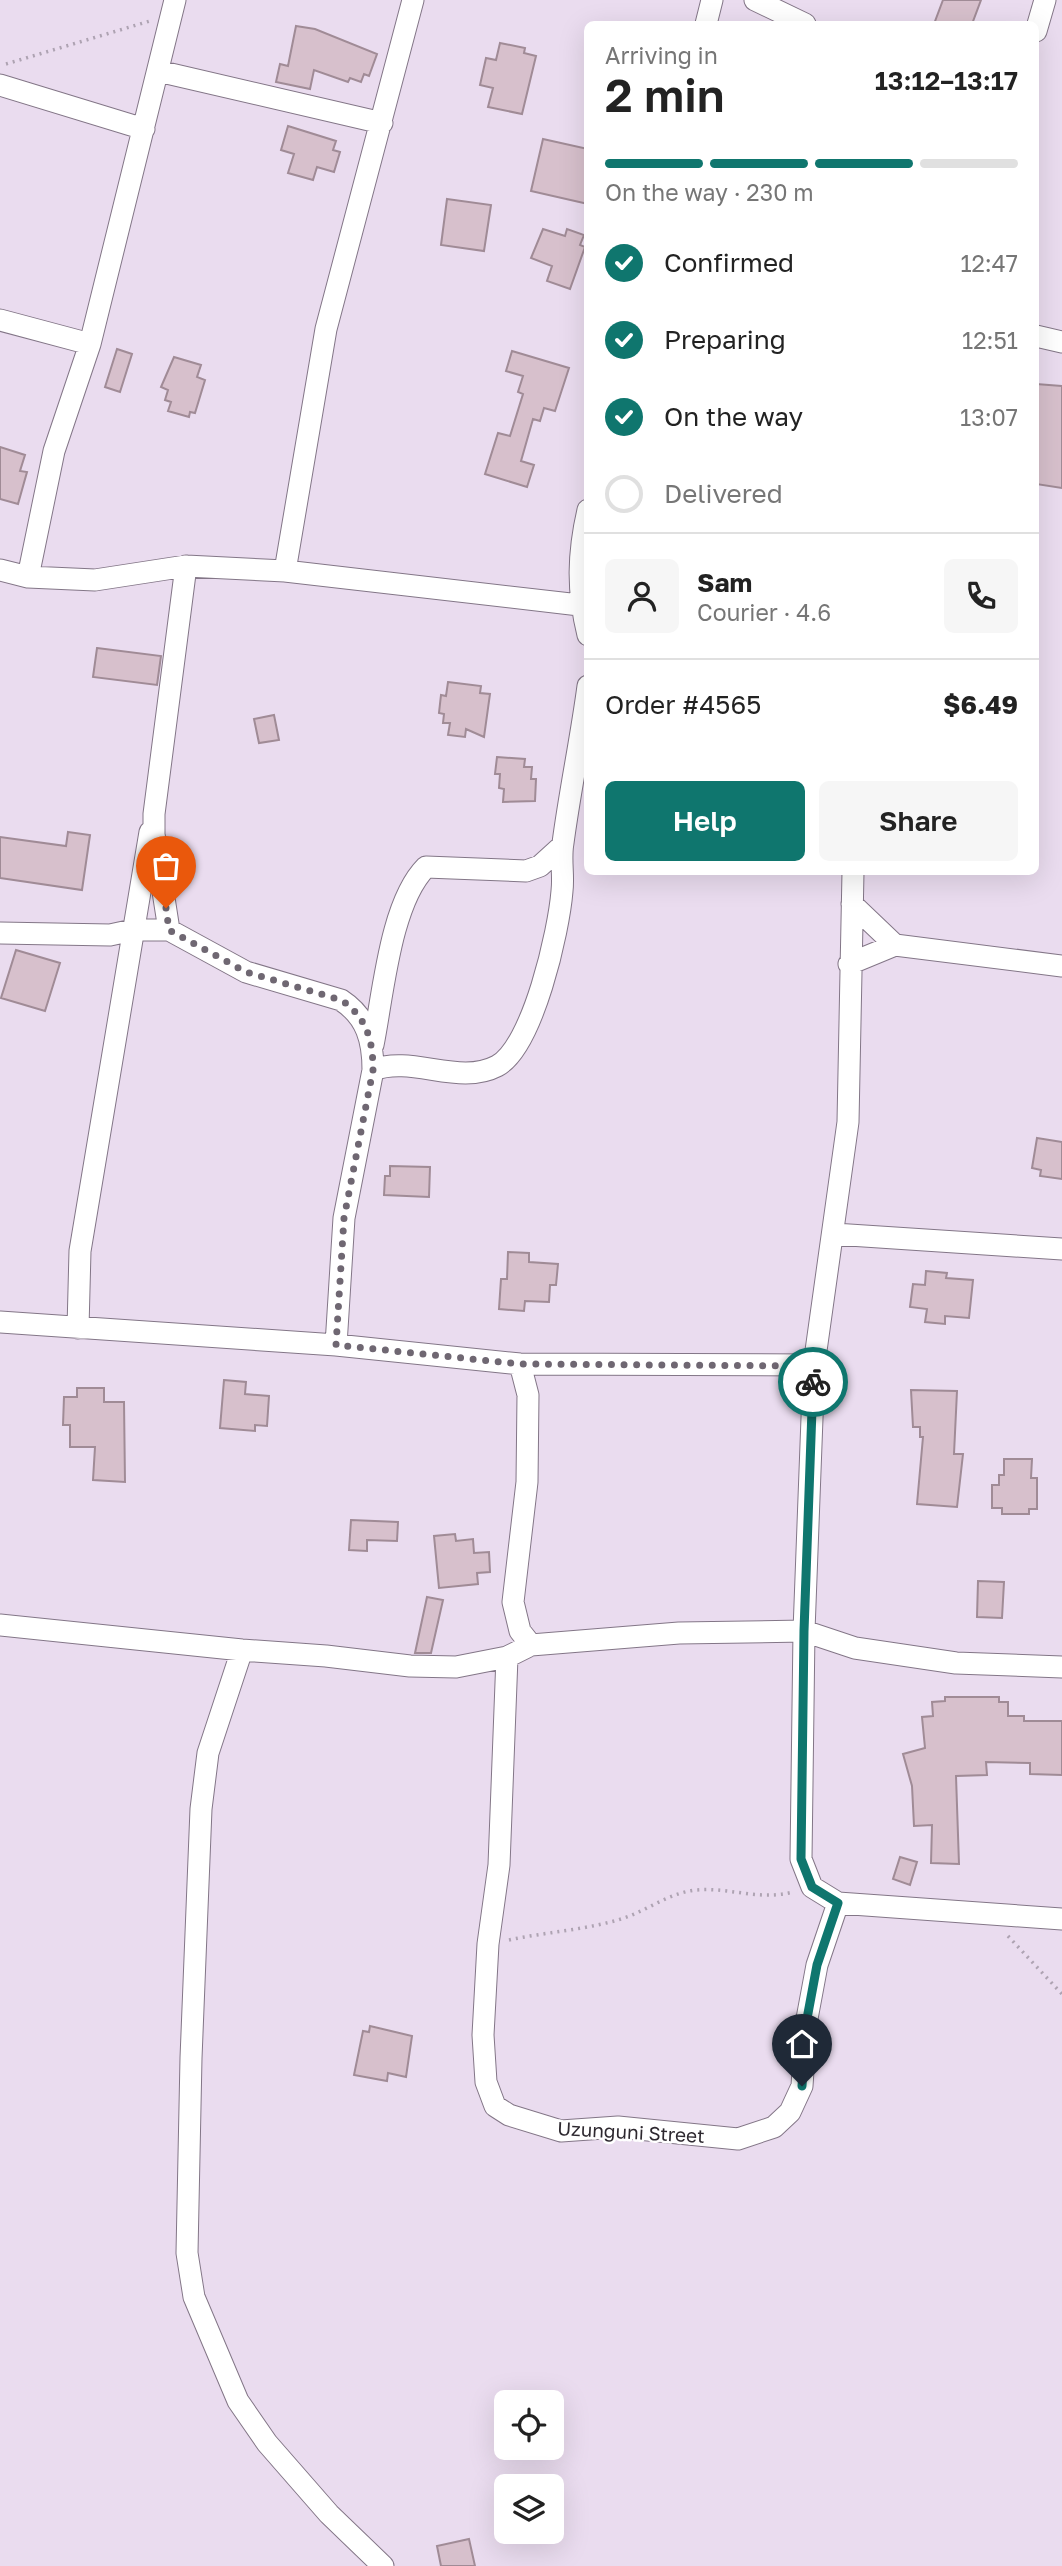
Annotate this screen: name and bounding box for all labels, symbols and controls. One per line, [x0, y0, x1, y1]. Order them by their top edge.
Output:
text: Arriving in [605, 41, 718, 69]
text: 13:12–13:17 [875, 65, 1018, 96]
text: 2 min [605, 67, 725, 122]
text: On the way · 230 m [605, 178, 814, 206]
icon: check [605, 244, 643, 282]
text: Confirmed [664, 247, 794, 278]
text: 12:47 [960, 249, 1018, 277]
icon: check [605, 321, 643, 359]
text: Preparing [664, 324, 786, 355]
text: 12:51 [962, 326, 1018, 354]
icon: check [605, 398, 643, 436]
text: On the way [664, 401, 803, 432]
text: 13:07 [960, 403, 1018, 431]
text: Delivered [664, 478, 783, 509]
button: person [605, 559, 679, 633]
button: phone [944, 559, 1018, 633]
text: Sam [697, 567, 752, 598]
text: Courier · 4.6 [697, 598, 831, 626]
text: Order #4565 [605, 689, 761, 720]
text: $6.49 [943, 689, 1018, 720]
button: Help [605, 781, 805, 861]
button: Share [819, 781, 1018, 861]
pin [136, 836, 196, 908]
icon: bag [147, 847, 185, 885]
courier [778, 1347, 848, 1417]
icon: bike [794, 1363, 832, 1401]
pin [772, 2014, 832, 2086]
icon: home [783, 2025, 821, 2063]
street label: Uzunguni Street [557, 2116, 705, 2147]
map controls [494, 2390, 564, 2544]
button: locate [494, 2390, 564, 2460]
button: layers [494, 2474, 564, 2544]

